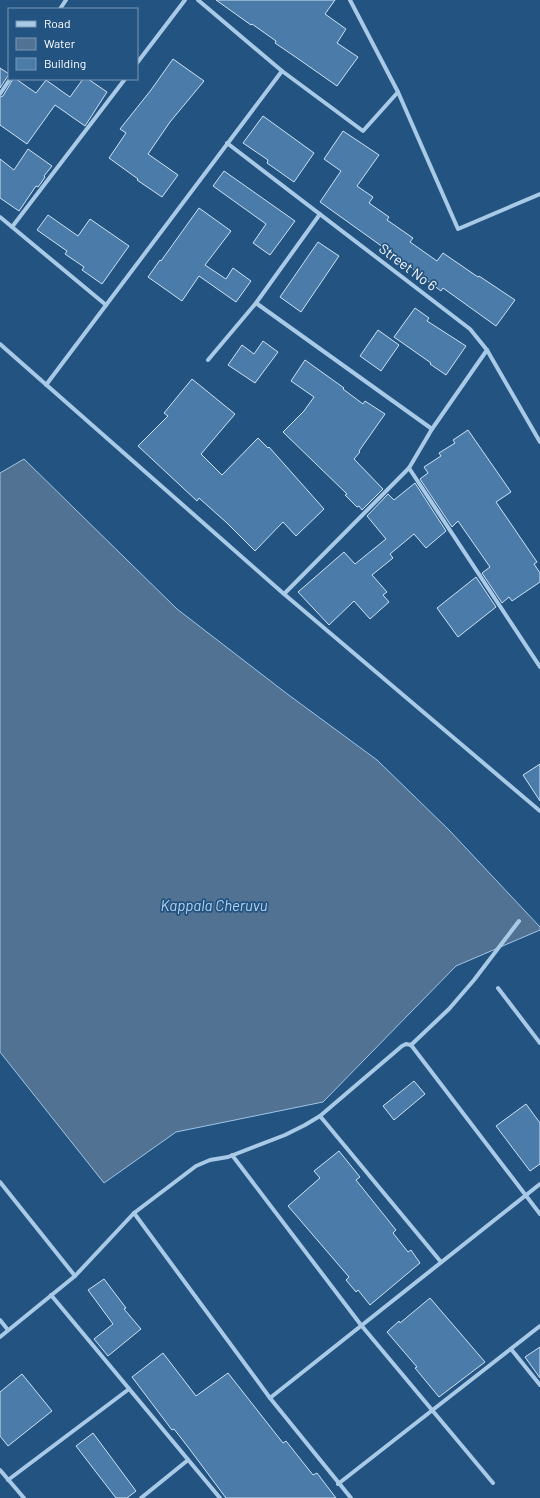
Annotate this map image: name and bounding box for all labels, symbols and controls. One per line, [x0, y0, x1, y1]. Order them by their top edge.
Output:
legend [8, 8, 138, 80]
text: Road [44, 16, 71, 30]
text: Water [44, 36, 76, 50]
text: Building [44, 56, 86, 70]
street label: Street No 6 [376, 239, 441, 294]
water label: Kappala Cheruvu [161, 896, 268, 914]

